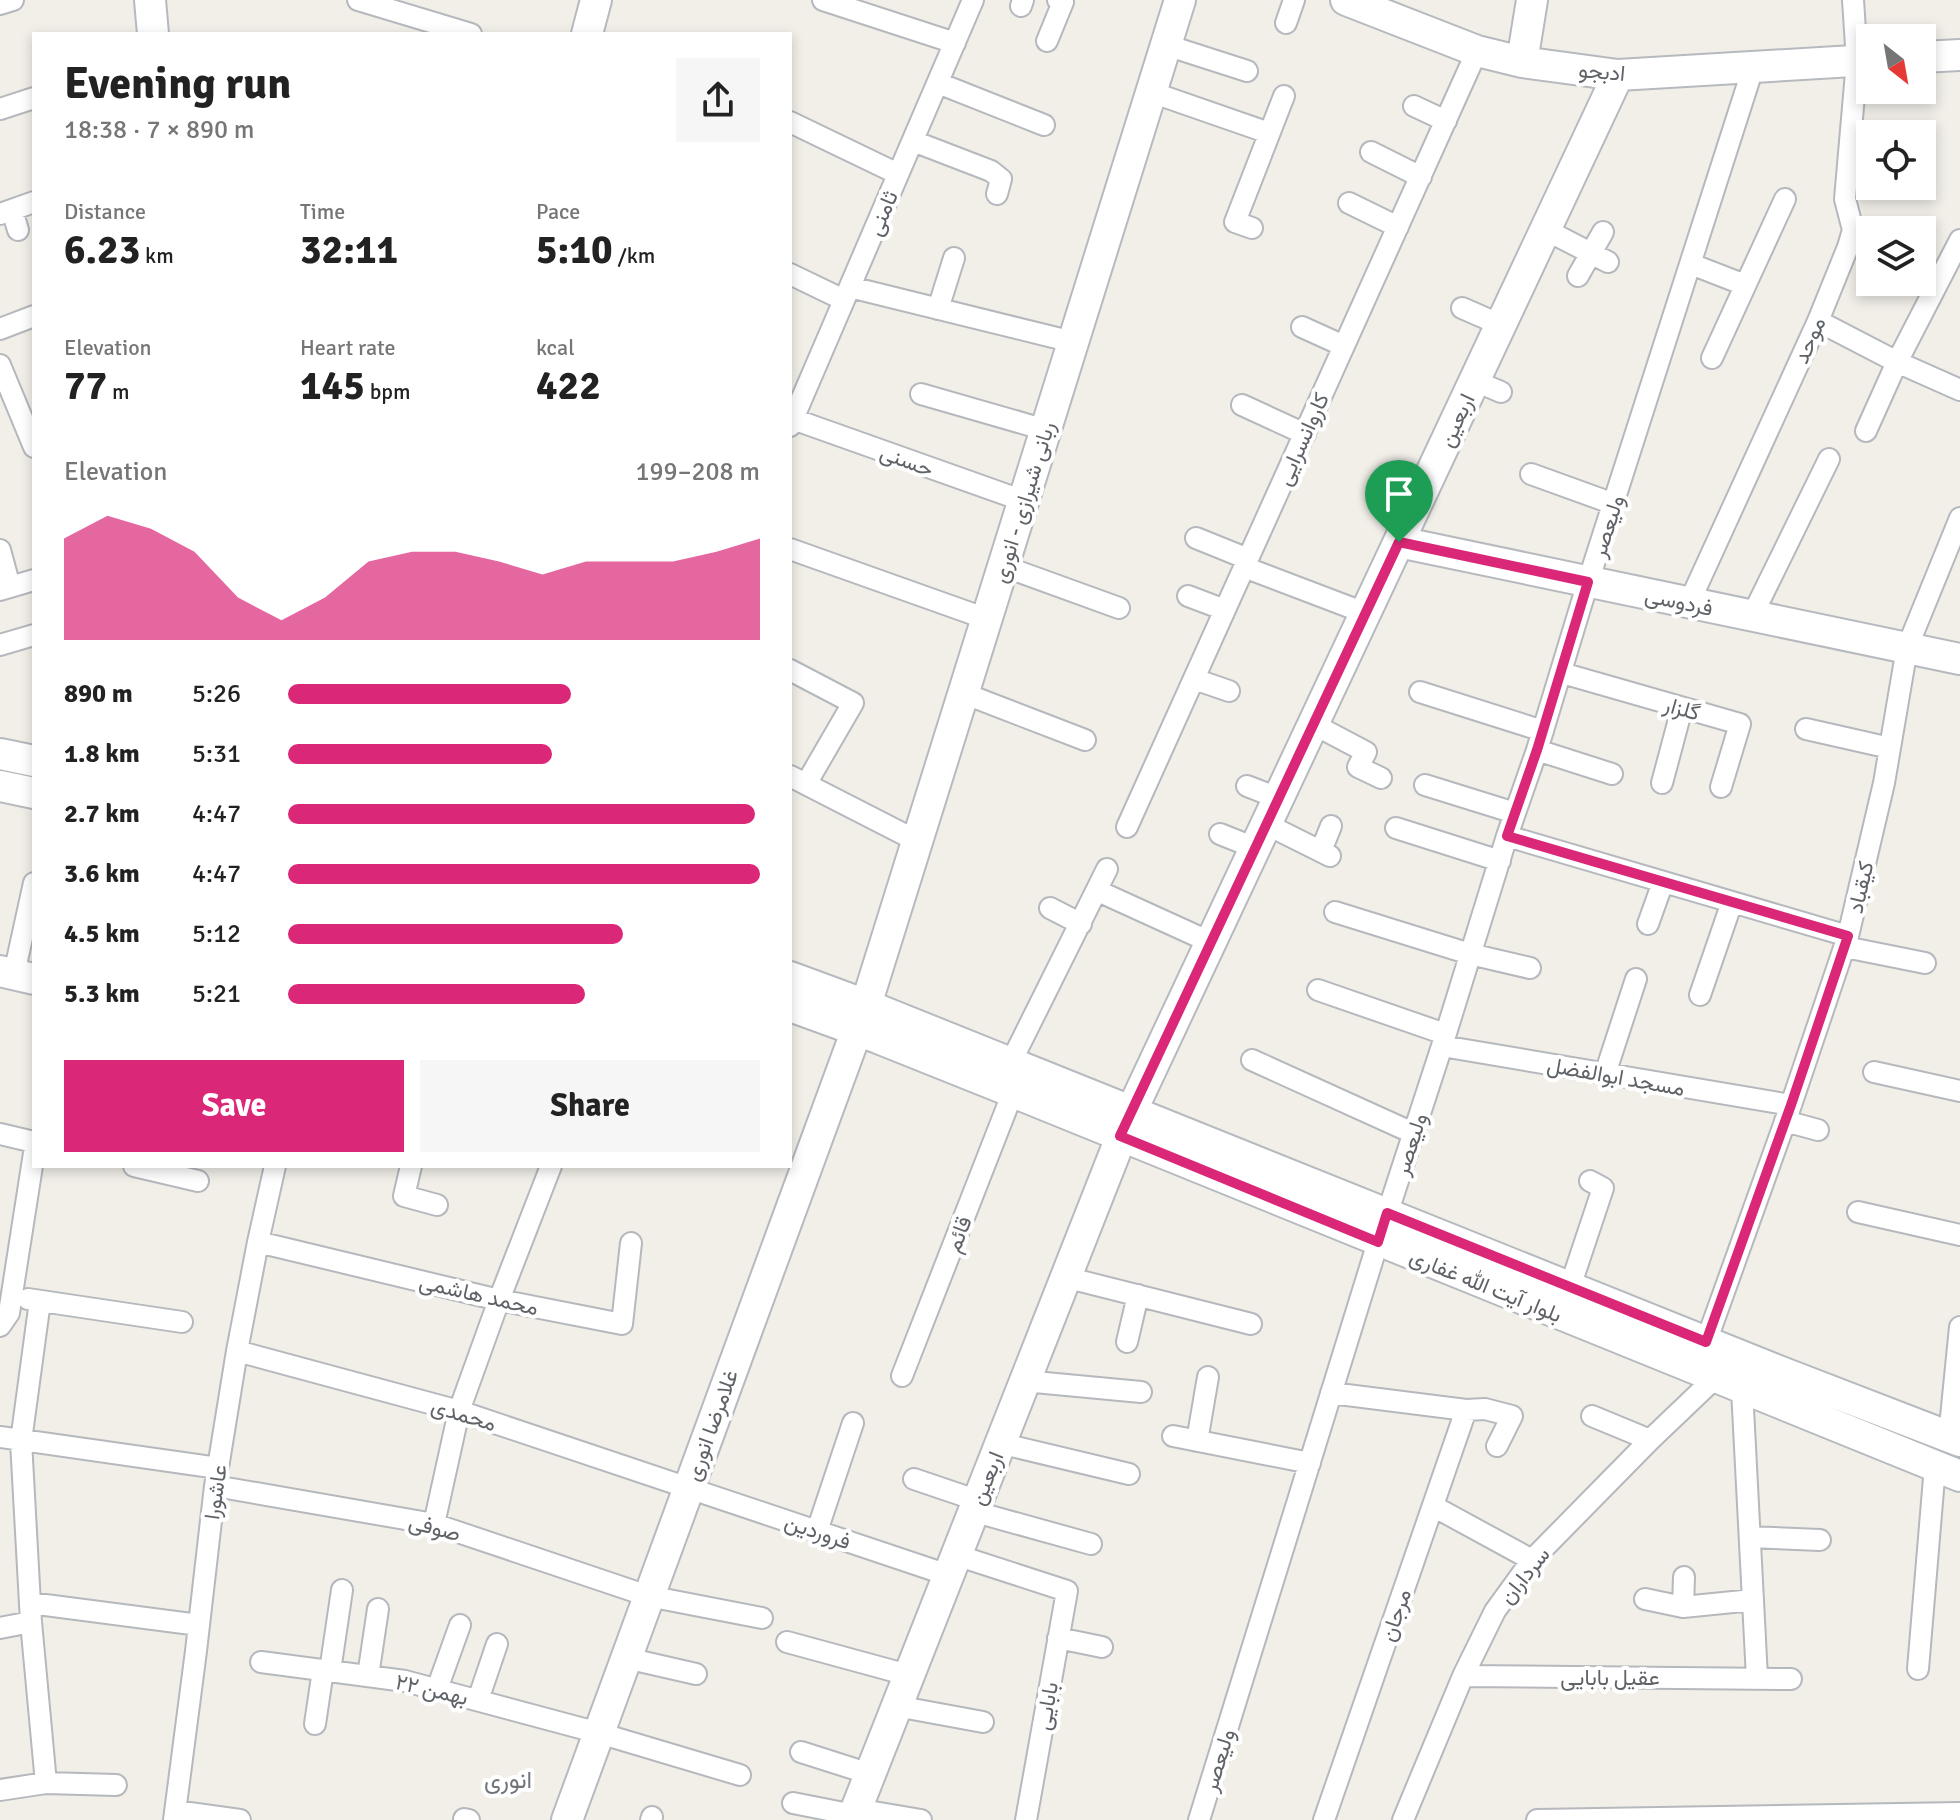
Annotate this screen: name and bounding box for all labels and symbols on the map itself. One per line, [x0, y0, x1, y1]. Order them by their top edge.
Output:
north arrow [1856, 24, 1936, 104]
street label: ادبجو [1577, 56, 1626, 87]
street label: ثامنی [861, 187, 904, 240]
street label: موحد [1787, 313, 1832, 368]
street label: کاروانسرایی [1270, 388, 1335, 490]
street label: اربعین [1432, 389, 1480, 451]
street label: ربانی شیرازی - انوری [986, 418, 1061, 586]
street label: حسنی [876, 438, 937, 483]
pin [1365, 460, 1433, 542]
street label: ولیعصر [1584, 491, 1630, 562]
street label: فردوسی [1642, 581, 1715, 622]
street label: گلزار [1660, 690, 1703, 727]
street label: کیقباد [1841, 858, 1880, 916]
street label: مسجد ابوالفضل [1545, 1051, 1687, 1102]
street label: ولیعصر [1387, 1109, 1433, 1180]
street label: قائم [939, 1212, 979, 1256]
street label: بلوار آیت الله غفاری [1406, 1243, 1566, 1328]
street label: محمد هاشمی [417, 1268, 541, 1321]
street label: غلامرضا انوری [679, 1366, 744, 1485]
street label: محمدی [428, 1392, 500, 1437]
street label: اربعین [963, 1447, 1009, 1509]
street label: عاشورا [198, 1463, 233, 1521]
street label: صوفی [406, 1508, 464, 1547]
street label: فروردین [781, 1508, 854, 1555]
street label: سرداران [1493, 1541, 1556, 1609]
street label: مرجان [1374, 1585, 1417, 1645]
street label: عقیل بابایی [1560, 1664, 1660, 1691]
street label: ۲۲ بهمن [393, 1668, 471, 1711]
street label: بابایی [1029, 1680, 1064, 1732]
street label: ولیعصر [1196, 1726, 1241, 1796]
district label: انوری [484, 1765, 532, 1795]

